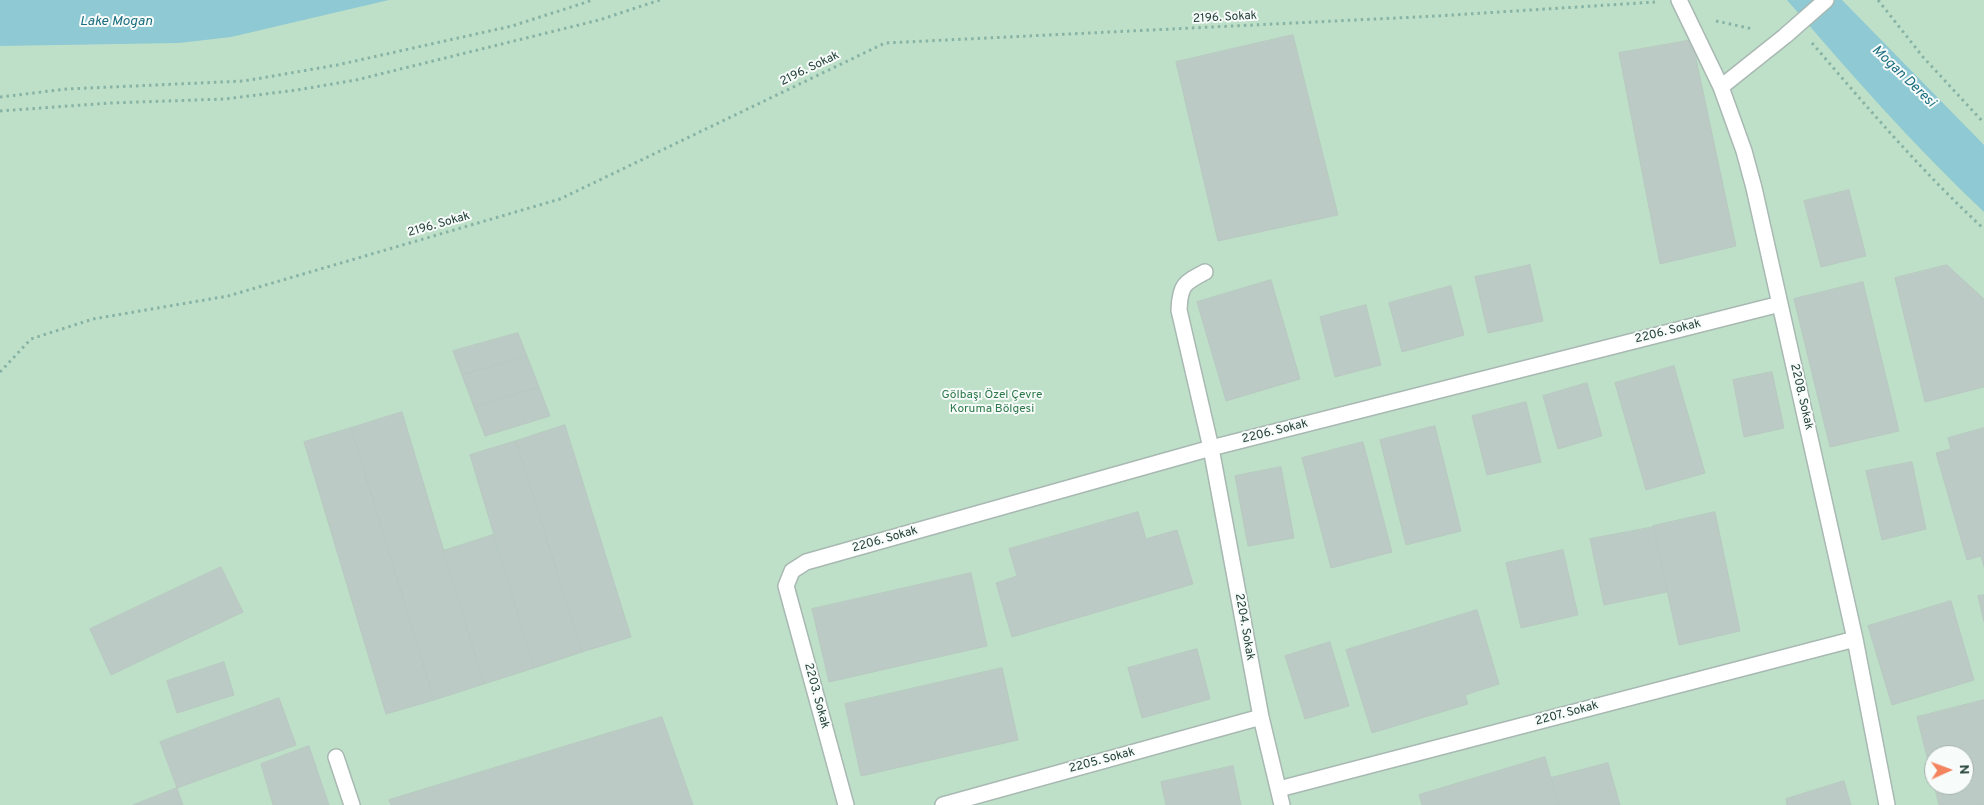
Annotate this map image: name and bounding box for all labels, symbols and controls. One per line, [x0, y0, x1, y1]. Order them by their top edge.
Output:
street label: 2196. Sokak [1193, 9, 1257, 27]
water label: Lake Mogan [80, 14, 152, 30]
water label: Mogan Deresi [1868, 42, 1938, 112]
street label: 2196. Sokak [778, 48, 842, 90]
street label: 2196. Sokak [406, 209, 472, 241]
street label: 2206. Sokak [1634, 317, 1702, 347]
street label: 2208. Sokak [1786, 362, 1816, 432]
park label: Gölbaşı Özel Çevre Koruma Bölgesi [942, 389, 1042, 417]
street label: 2206. Sokak [1241, 417, 1309, 447]
street label: 2206. Sokak [851, 524, 919, 556]
street label: 2204. Sokak [1231, 592, 1257, 662]
street label: 2203. Sokak [800, 662, 832, 730]
street label: 2207. Sokak [1534, 699, 1600, 729]
street label: 2205. Sokak [1067, 745, 1137, 777]
north arrow [1924, 745, 1974, 795]
text: N [1955, 764, 1972, 775]

